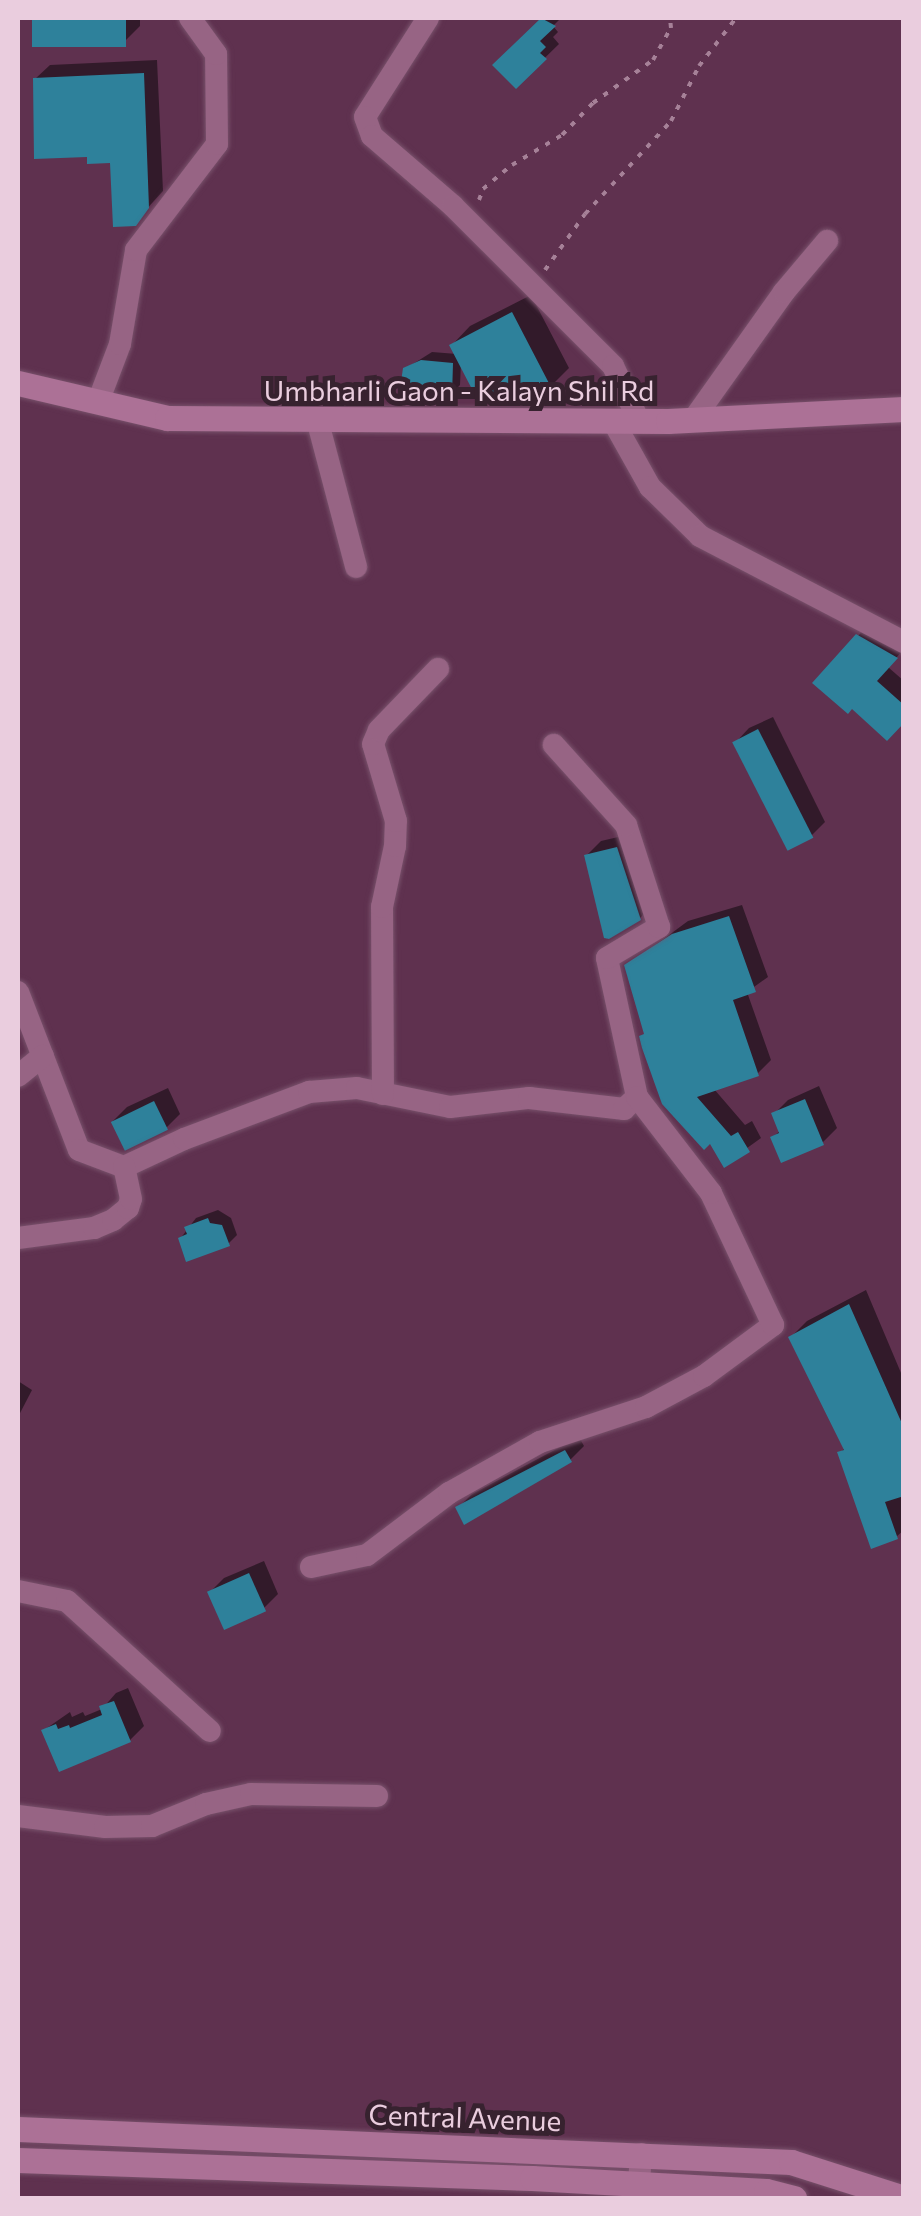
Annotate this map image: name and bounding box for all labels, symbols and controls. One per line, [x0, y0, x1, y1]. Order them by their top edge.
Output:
street label: Umbharli Gaon - Kalayn Shil Rd [264, 373, 654, 407]
street label: Central Avenue [368, 2097, 562, 2137]

